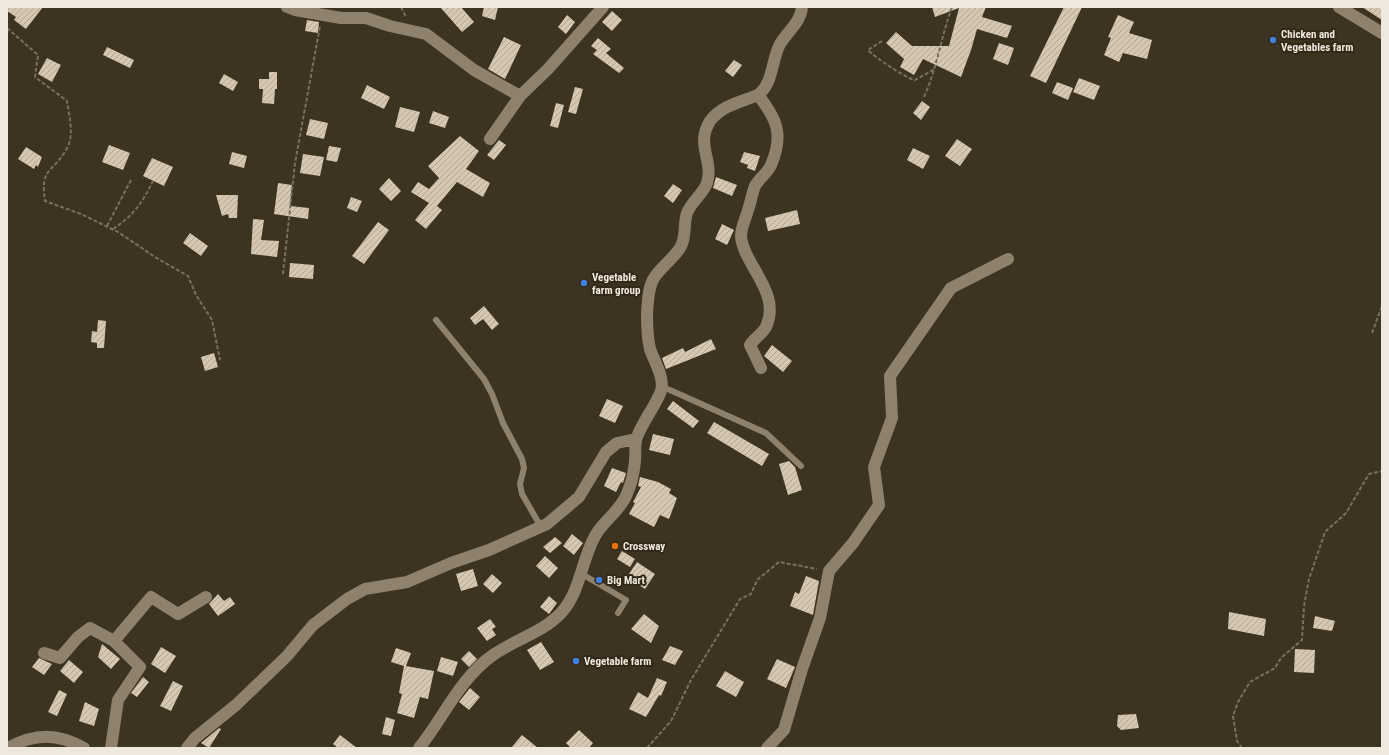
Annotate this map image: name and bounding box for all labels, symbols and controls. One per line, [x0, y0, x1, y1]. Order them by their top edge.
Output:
place label: Chicken and Vegetables farm [1281, 28, 1353, 54]
marker: Chicken and Vegetables farm [1268, 35, 1278, 45]
place label: Vegetable farm group [592, 271, 641, 297]
marker: Vegetable farm group [579, 278, 589, 288]
place label: Crossway [623, 540, 665, 553]
marker: Crossway [610, 541, 620, 551]
place label: Big Mart [607, 574, 645, 587]
marker: Big Mart [594, 575, 604, 585]
place label: Vegetable farm [584, 655, 651, 668]
marker: Vegetable farm [571, 656, 581, 666]

